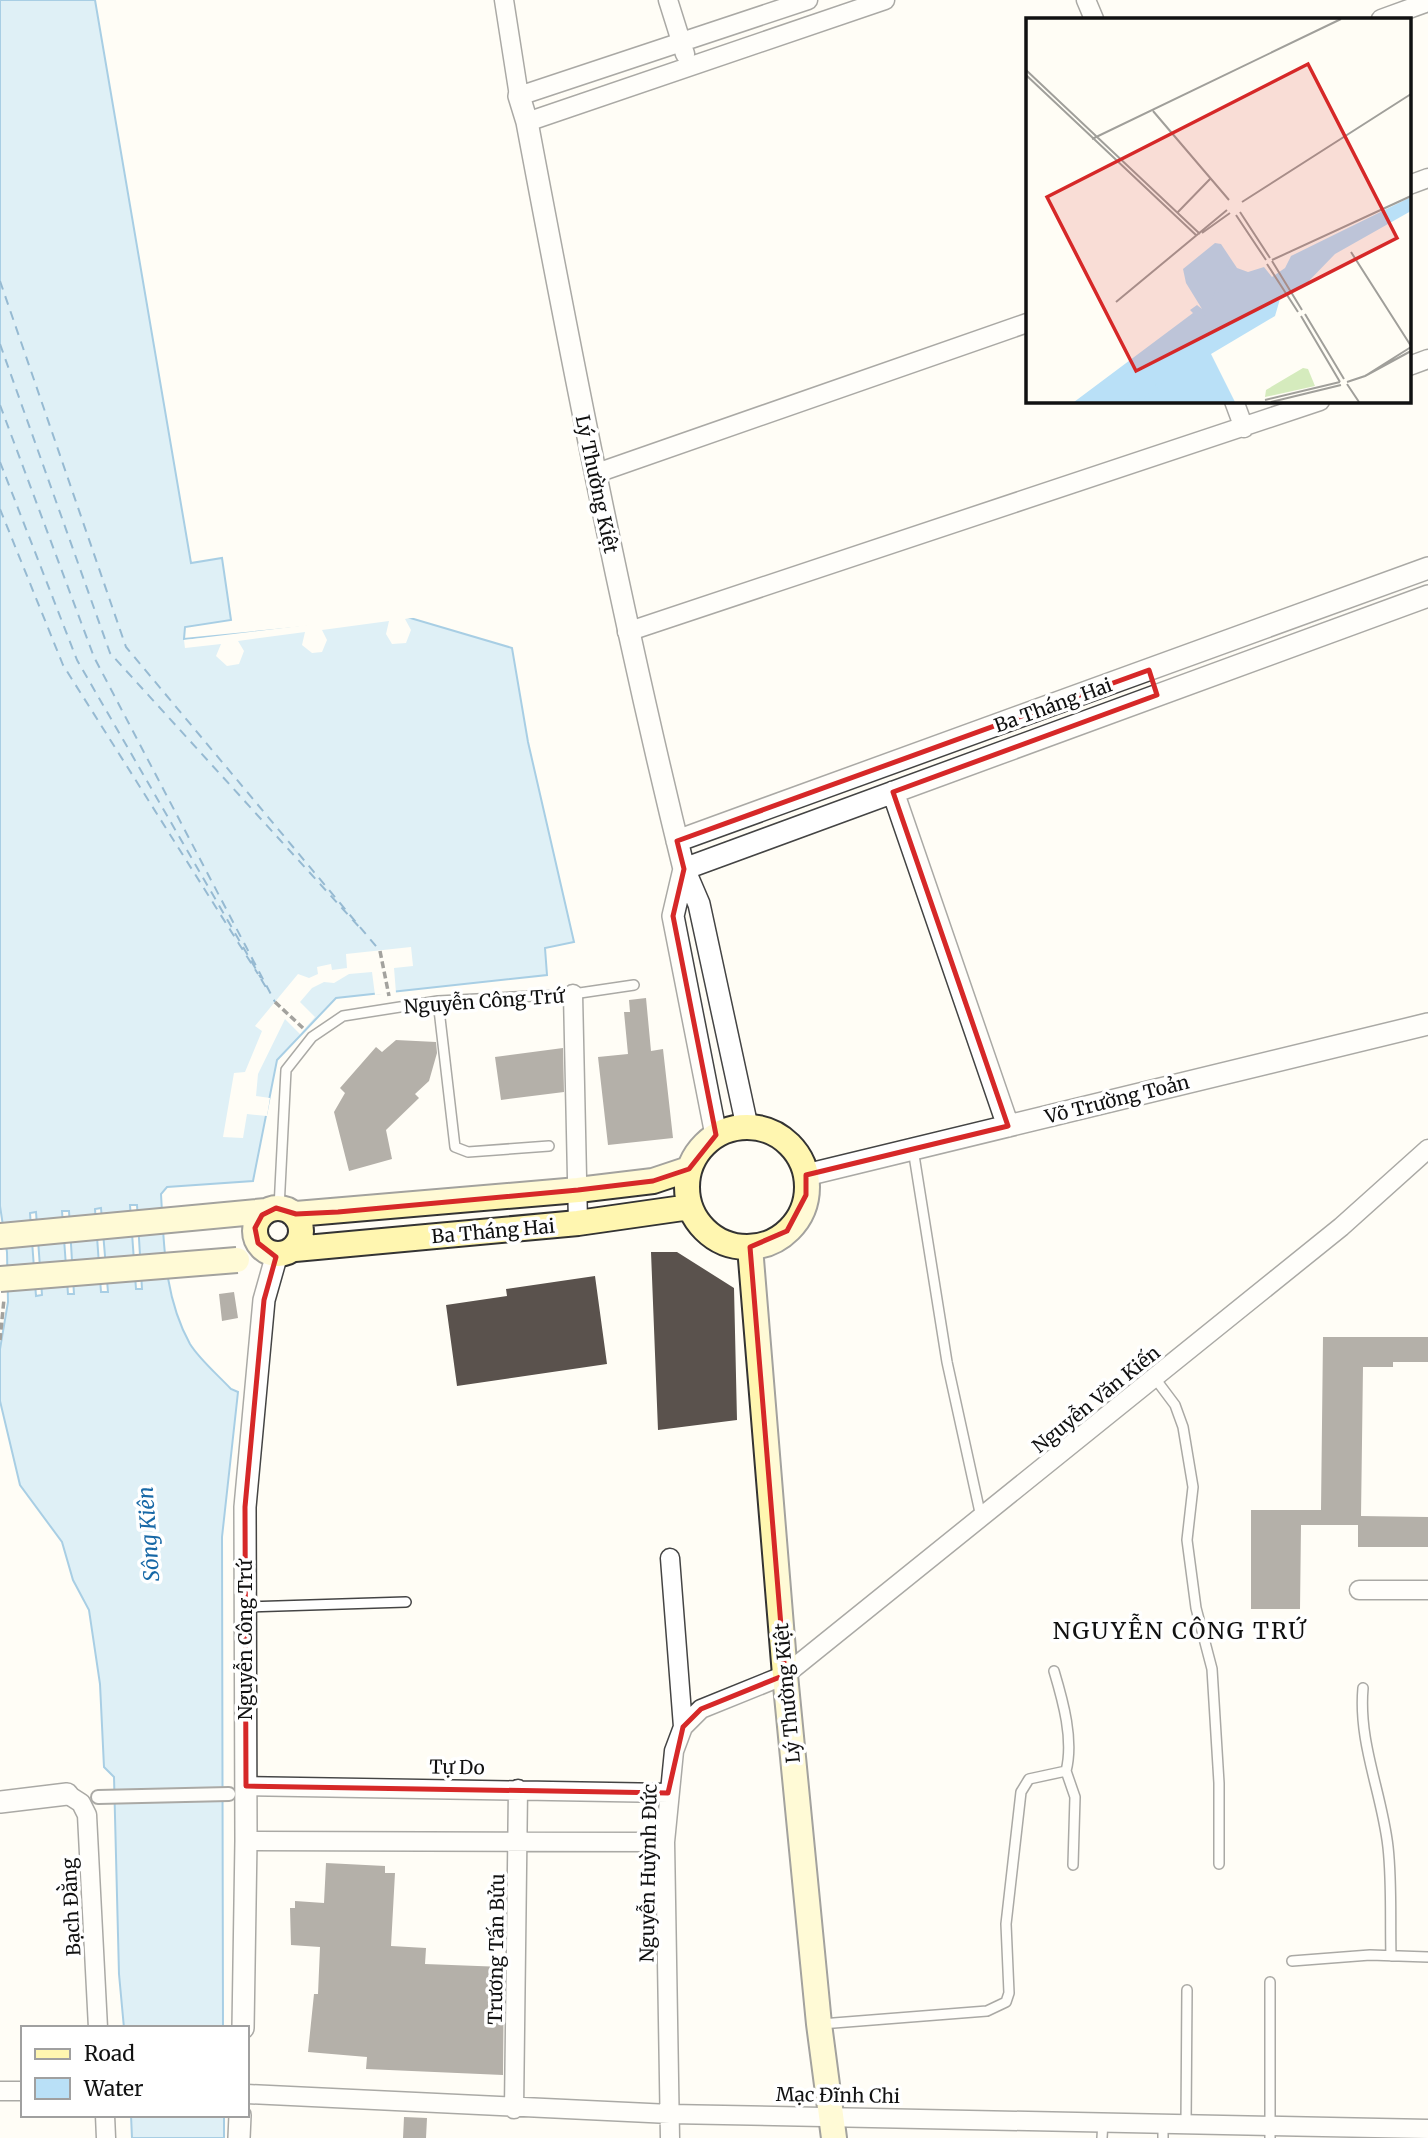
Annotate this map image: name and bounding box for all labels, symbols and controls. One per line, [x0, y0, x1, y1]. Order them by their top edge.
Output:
inset map [1026, 18, 1410, 402]
street label: Lý Thường Kiệt [571, 413, 623, 556]
street label: Ba Tháng Hai [991, 673, 1115, 737]
street label: Nguyễn Công Trứ [403, 982, 567, 1019]
street label: Võ Trường Toản [1041, 1069, 1192, 1129]
street label: Ba Tháng Hai [430, 1214, 556, 1248]
street label: Nguyễn Văn Kiến [1027, 1339, 1165, 1458]
water label: Sông Kiên [132, 1486, 165, 1582]
street label: Nguyễn Công Trứ [232, 1558, 257, 1720]
district label: NGUYỄN CÔNG TRỨ [1053, 1613, 1307, 1645]
street label: Lý Thường Kiệt [769, 1621, 805, 1764]
street label: Tự Do [429, 1755, 485, 1779]
street label: Nguyễn Huỳnh Đức [633, 1783, 662, 1963]
street label: Bạch Đằng [53, 1857, 86, 1957]
street label: Trương Tấn Bửu [483, 1873, 509, 2025]
legend [21, 2026, 248, 2117]
text: Road [84, 2040, 135, 2067]
text: Water [83, 2075, 143, 2102]
street label: Mạc Đĩnh Chi [776, 2082, 900, 2108]

